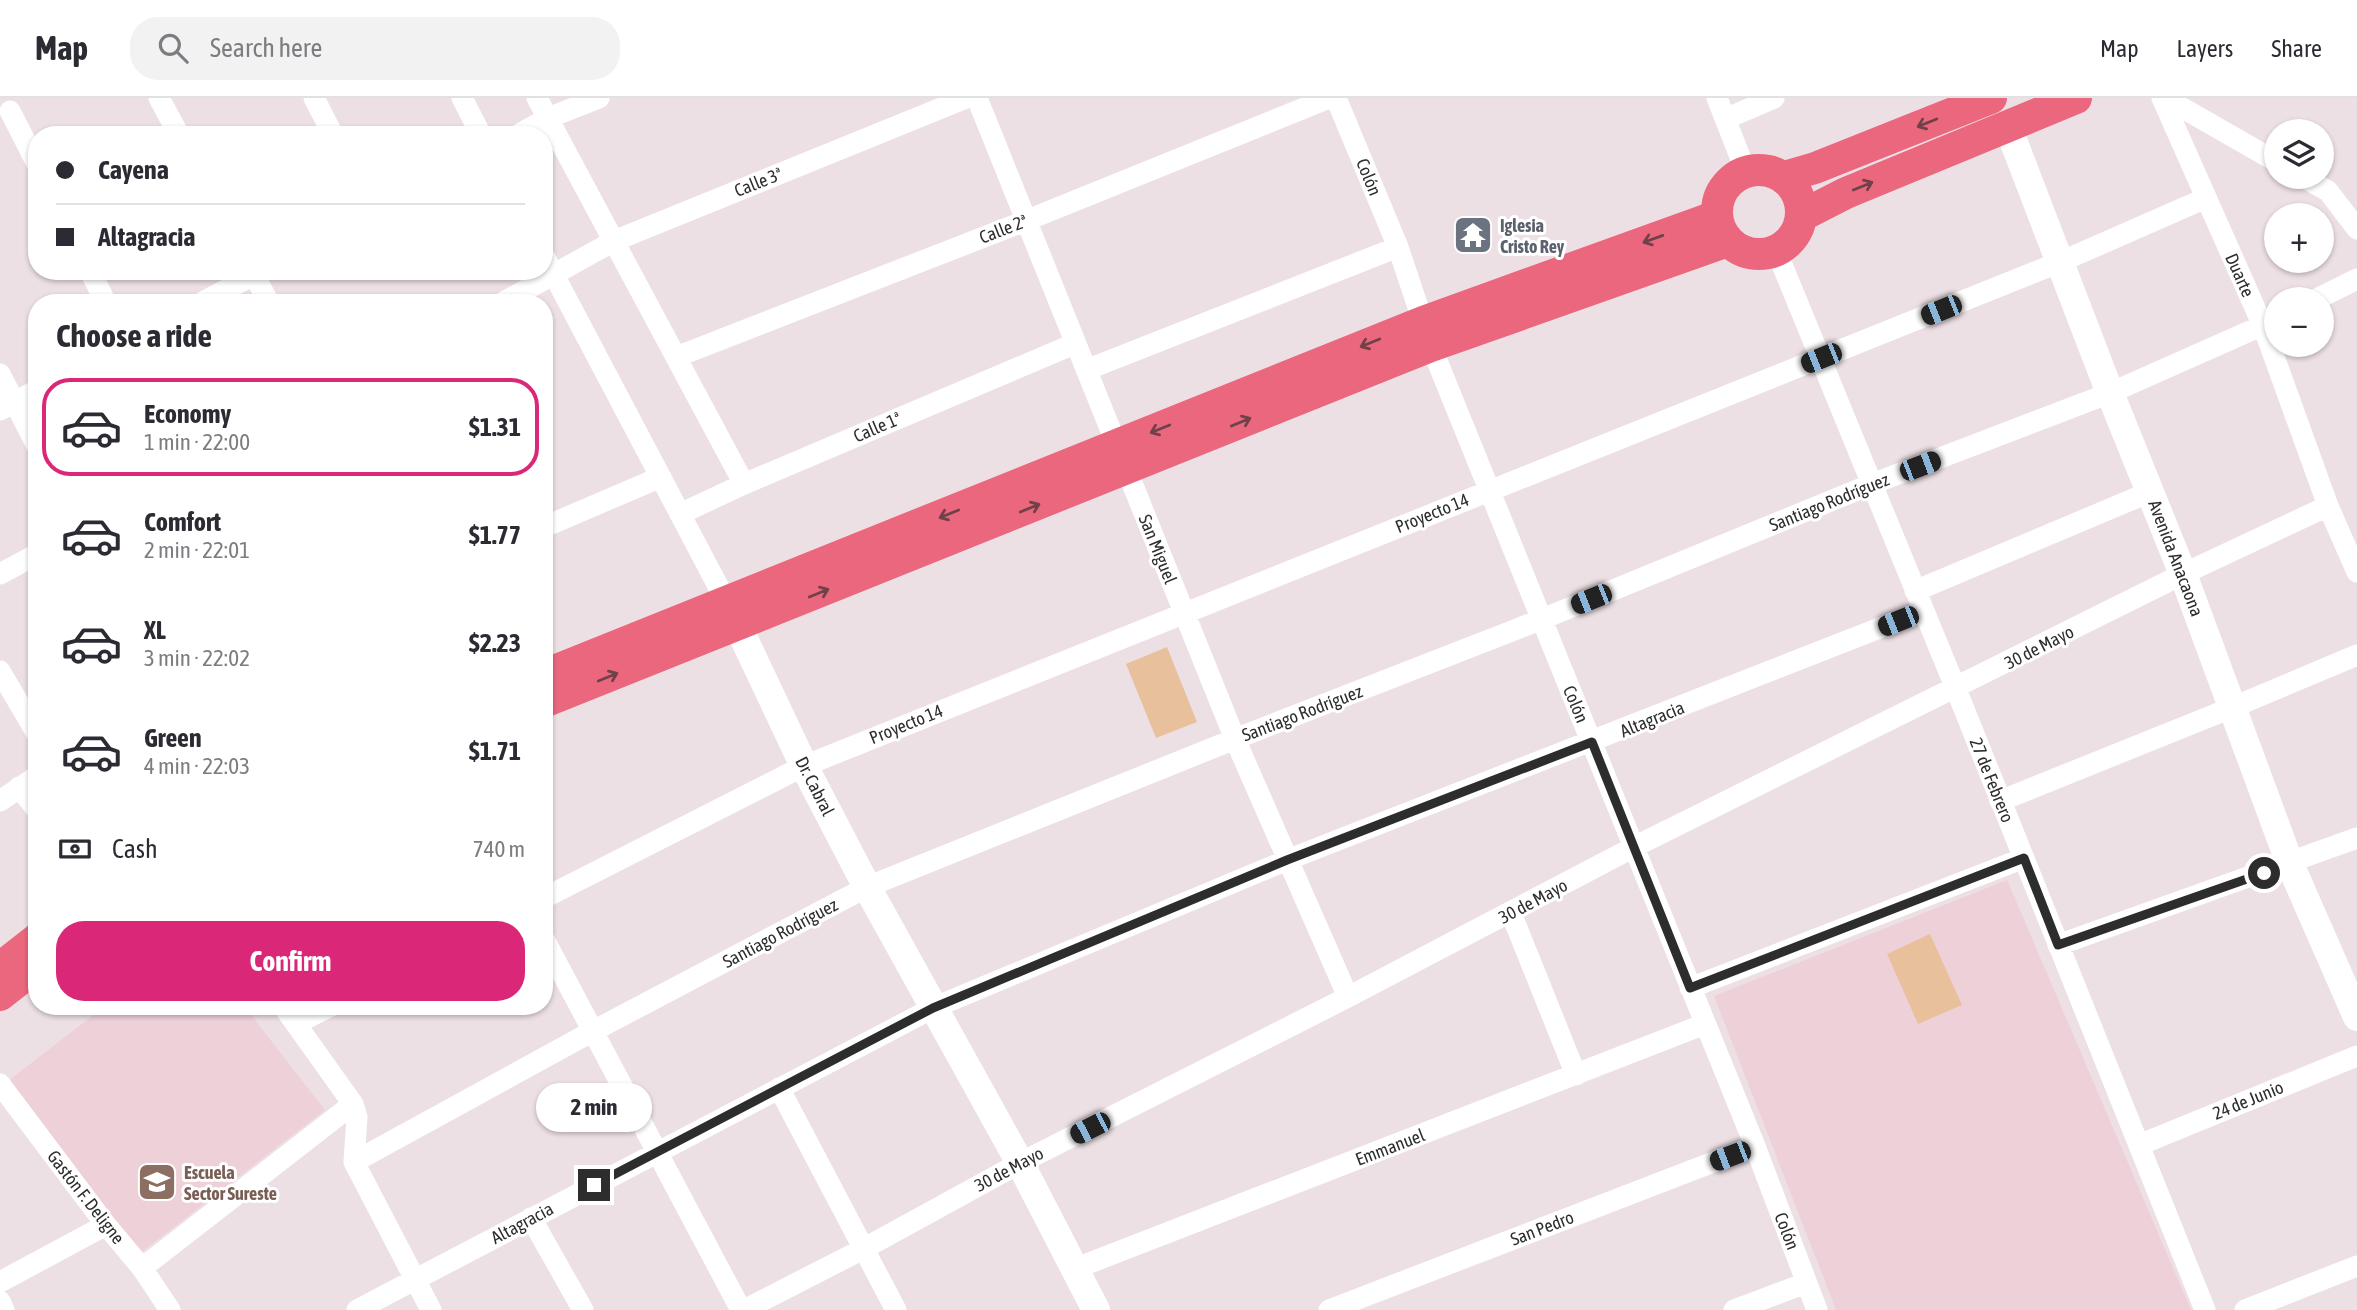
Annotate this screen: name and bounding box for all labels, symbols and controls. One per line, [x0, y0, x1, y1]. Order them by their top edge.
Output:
search box [130, 17, 620, 80]
text: Map [35, 29, 88, 67]
icon: search [154, 29, 192, 67]
text: Search here [210, 33, 322, 63]
text: Map [2100, 35, 2139, 62]
text: Layers [2177, 35, 2233, 62]
text: Share [2271, 35, 2322, 62]
one-way arrow [1917, 118, 1939, 131]
map controls [2264, 119, 2334, 357]
button: layers [2264, 119, 2334, 189]
text: Cayena [98, 155, 169, 185]
street label: Colón [1352, 155, 1386, 199]
street label: Calle 3ª [731, 163, 785, 201]
one-way arrow [1851, 179, 1873, 192]
button: + [2264, 203, 2334, 273]
street label: Calle 2ª [976, 210, 1030, 248]
temple icon: Iglesia Cristo Rey [1452, 214, 1494, 256]
place label: Iglesia Cristo Rey [1500, 215, 1565, 257]
text: Altagracia [98, 222, 195, 252]
one-way arrow [1642, 234, 1664, 246]
street label: Duarte [2221, 250, 2259, 300]
button: − [2264, 287, 2334, 357]
car [1918, 292, 1965, 328]
text: Choose a ride [56, 317, 212, 354]
one-way arrow [1360, 338, 1382, 351]
car [1798, 340, 1845, 376]
icon: car [60, 396, 123, 459]
text: Economy [144, 399, 231, 429]
street label: Calle 1ª [850, 408, 904, 446]
text: $1.31 [469, 412, 521, 442]
one-way arrow [1230, 415, 1251, 428]
one-way arrow [1149, 424, 1171, 437]
text: 1 min · 22:00 [144, 429, 250, 455]
car [1897, 449, 1944, 483]
street label: Santiago Rodríguez [1766, 468, 1892, 536]
street label: Proyecto 14 [1392, 489, 1472, 537]
street label: Avenida Anacaona [2144, 497, 2208, 619]
one-way arrow [1019, 500, 1040, 513]
icon: car [60, 504, 123, 567]
text: Comfort [144, 507, 221, 537]
one-way arrow [938, 509, 960, 522]
street label: San Miguel [1135, 511, 1181, 587]
text: $1.77 [469, 520, 521, 550]
text: 2 min · 22:01 [144, 537, 250, 563]
car [1568, 581, 1615, 617]
one-way arrow [808, 585, 829, 598]
car [1875, 603, 1922, 639]
icon: car [60, 612, 123, 675]
text: XL [144, 615, 166, 645]
street label: 30 de Mayo [2001, 621, 2077, 673]
text: $2.23 [469, 628, 521, 658]
text: 3 min · 22:02 [144, 645, 250, 671]
one-way arrow [596, 670, 618, 682]
street label: Santiago Rodríguez [1239, 680, 1366, 746]
street label: Colón [1559, 682, 1593, 726]
street label: Altagracia [1617, 697, 1687, 741]
street label: Proyecto 14 [866, 700, 946, 748]
icon: car [60, 720, 123, 783]
text: Green [144, 723, 202, 753]
street label: 27 de Febrero [1966, 735, 2018, 825]
text: $1.71 [469, 736, 521, 766]
text: 4 min · 22:03 [144, 753, 250, 779]
street label: Dr. Cabral [791, 753, 839, 819]
icon: cash [56, 830, 94, 868]
text: Cash [112, 834, 158, 864]
text: 740 m [473, 836, 525, 862]
route start [2248, 857, 2280, 889]
street label: 30 de Mayo [1495, 874, 1571, 928]
street label: Santiago Rodríguez [719, 894, 842, 972]
button: Confirm [56, 921, 525, 1001]
street label: 24 de Junio [2210, 1076, 2286, 1124]
callout: 2 min [536, 1084, 652, 1132]
text: 2 min [571, 1094, 617, 1120]
car [1067, 1109, 1114, 1147]
street label: Emmanuel [1352, 1124, 1428, 1170]
car [1707, 1139, 1754, 1173]
street label: 30 de Mayo [971, 1142, 1047, 1196]
street label: Gastón F. Deligne [43, 1146, 129, 1248]
school or university icon: Escuela Sector Sureste [136, 1161, 178, 1203]
place label: Escuela Sector Sureste [184, 1162, 277, 1204]
route end [578, 1169, 610, 1201]
street label: Altagracia [487, 1198, 557, 1248]
street label: San Pedro [1507, 1206, 1577, 1250]
street label: Colón [1770, 1209, 1804, 1253]

